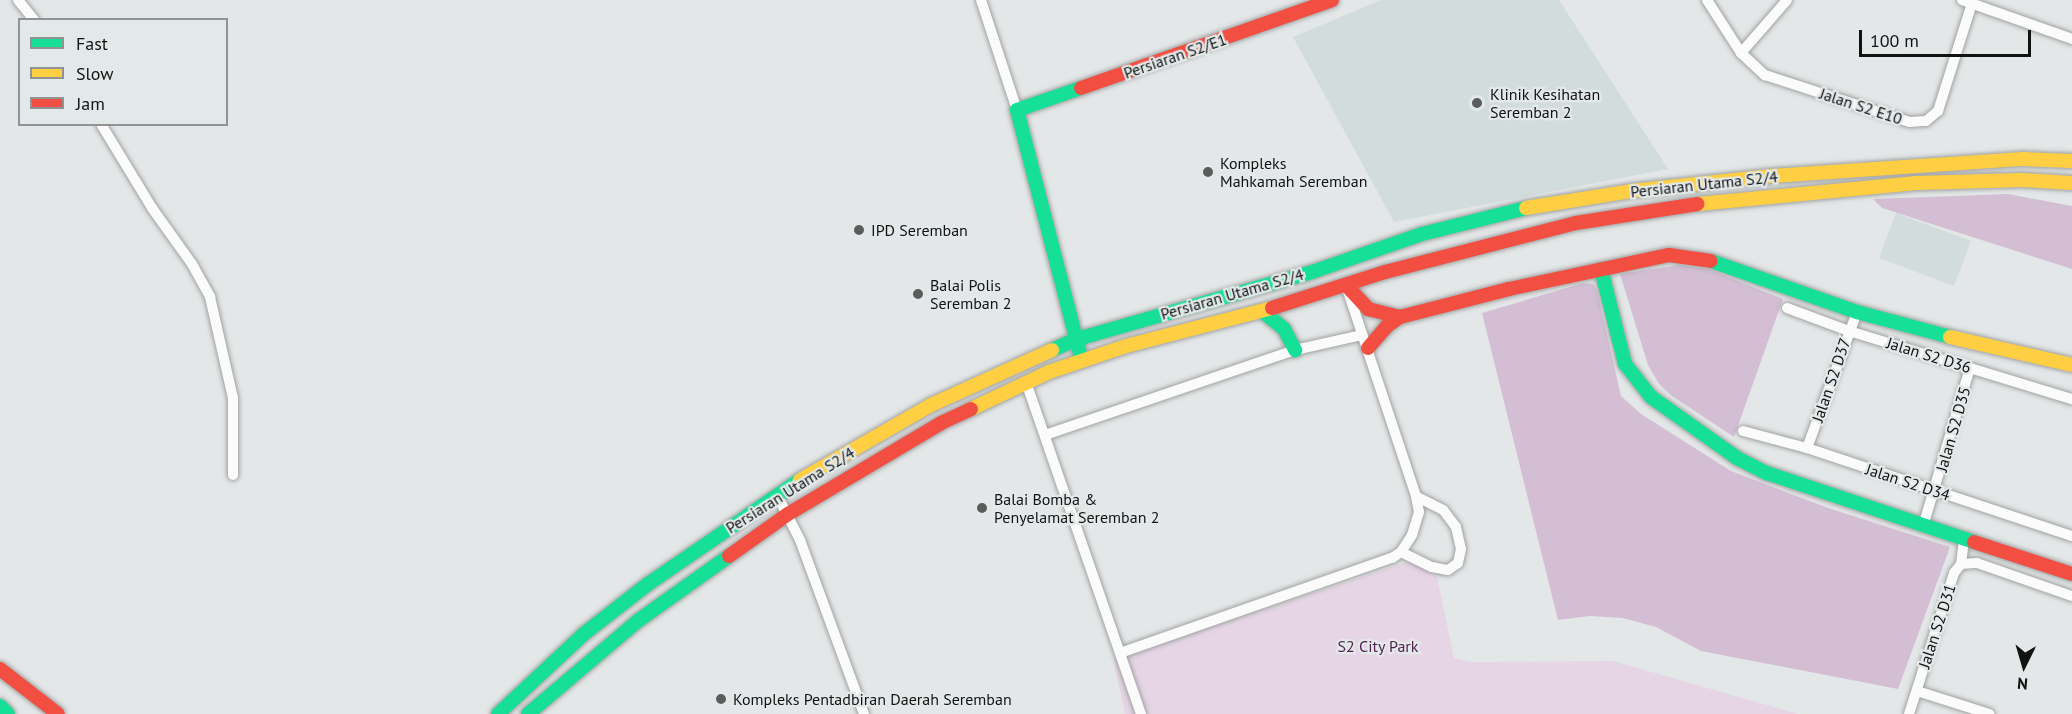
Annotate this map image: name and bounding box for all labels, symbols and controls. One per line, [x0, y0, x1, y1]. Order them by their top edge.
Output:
legend [18, 18, 228, 126]
scale bar [1862, 18, 2034, 56]
street label: Persiaran S2/E1 [1121, 29, 1229, 83]
text: 100 m [1870, 29, 1919, 52]
text: Fast [76, 32, 108, 55]
text: Slow [76, 62, 114, 85]
place label: Klinik Kesihatan Seremban 2 [1490, 84, 1601, 122]
street label: Jalan S2 E10 [1817, 84, 1905, 128]
text: Jam [76, 92, 105, 115]
marker: Klinik Kesihatan Seremban 2 [1468, 94, 1486, 112]
place label: Kompleks Mahkamah Seremban [1220, 153, 1367, 191]
marker: Kompleks Mahkamah Seremban [1201, 165, 1215, 179]
street label: Persiaran Utama S2/4 [1629, 167, 1779, 201]
place label: IPD Seremban [871, 220, 968, 240]
marker: IPD Seremban [852, 223, 866, 237]
street label: Persiaran Utama S2/4 [1158, 264, 1306, 324]
place label: Balai Polis Seremban 2 [930, 275, 1012, 313]
marker: Balai Polis Seremban 2 [911, 287, 925, 301]
street label: Jalan S2 D36 [1884, 333, 1974, 377]
street label: Jalan S2 D37 [1808, 335, 1854, 425]
street label: Jalan S2 D35 [1932, 384, 1974, 474]
street label: Persiaran Utama S2/4 [722, 443, 858, 537]
street label: Jalan S2 D34 [1863, 459, 1953, 505]
place label: Balai Bomba & Penyelamat Seremban 2 [994, 489, 1159, 527]
marker: Balai Bomba & Penyelamat Seremban 2 [975, 501, 989, 515]
street label: Jalan S2 D31 [1914, 581, 1960, 671]
park label: S2 City Park [1337, 636, 1419, 656]
north arrow [1994, 636, 2054, 696]
text: N [2016, 674, 2029, 694]
place label: Kompleks Pentadbiran Daerah Seremban [733, 689, 1012, 709]
marker: Kompleks Pentadbiran Daerah Seremban [714, 692, 728, 706]

